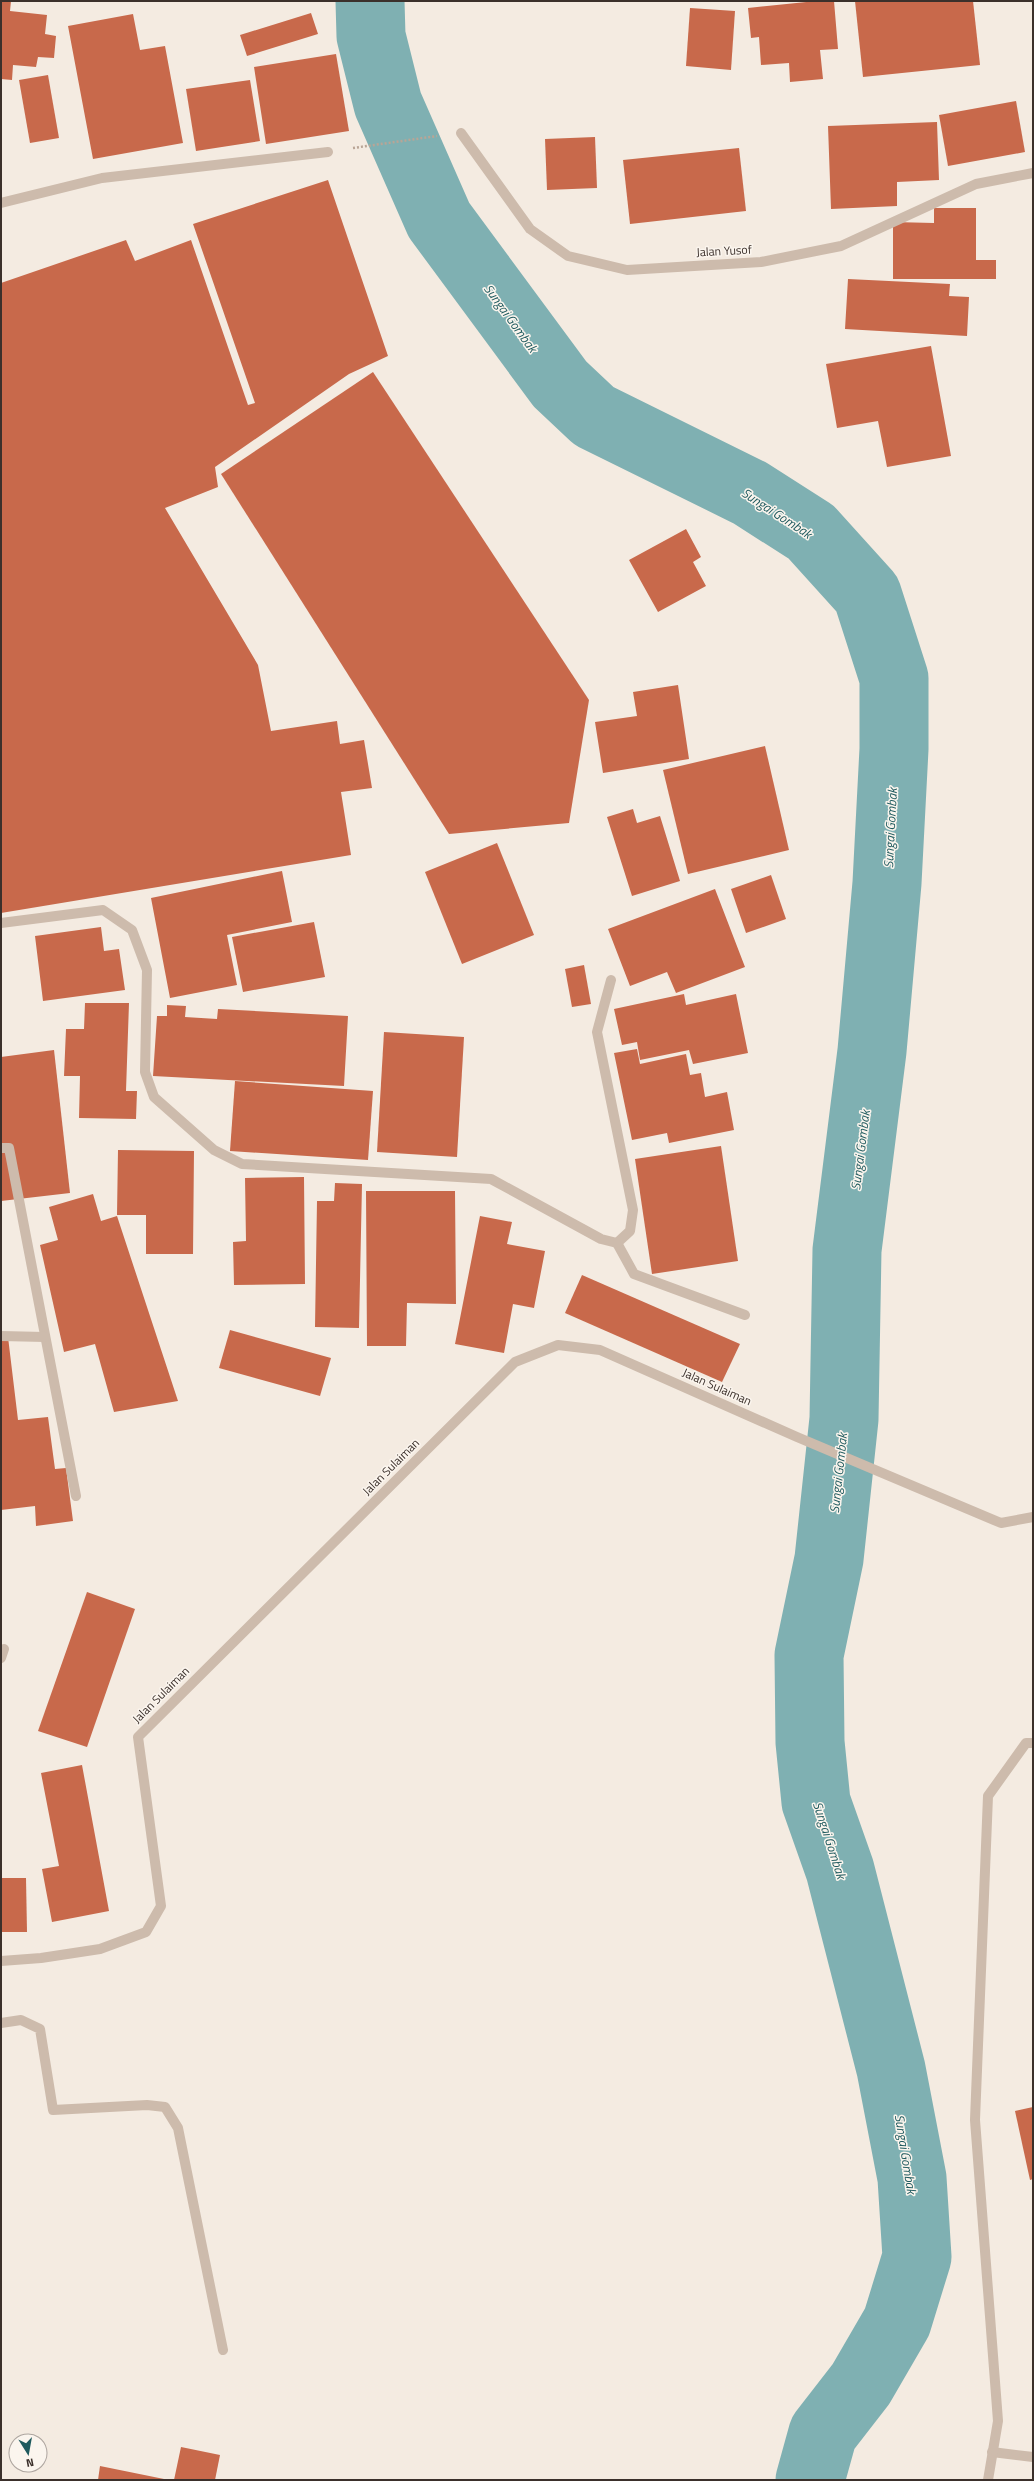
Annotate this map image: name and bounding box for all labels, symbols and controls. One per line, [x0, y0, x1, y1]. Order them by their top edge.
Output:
street label: Jalan Yusof [696, 240, 752, 261]
water label: Sungai Gombak [479, 280, 544, 358]
water label: Sungai Gombak [738, 483, 818, 544]
water label: Sungai Gombak [878, 785, 902, 869]
water label: Sungai Gombak [845, 1107, 875, 1191]
street label: Jalan Sulaiman [679, 1363, 755, 1410]
water label: Sungai Gombak [824, 1430, 852, 1514]
street label: Jalan Sulaiman [358, 1434, 424, 1500]
street label: Jalan Sulaiman [128, 1662, 194, 1728]
water label: Sungai Gombak [808, 1799, 853, 1883]
water label: Sungai Gombak [890, 2113, 923, 2197]
north arrow [8, 2433, 48, 2473]
text: N [25, 2454, 35, 2471]

